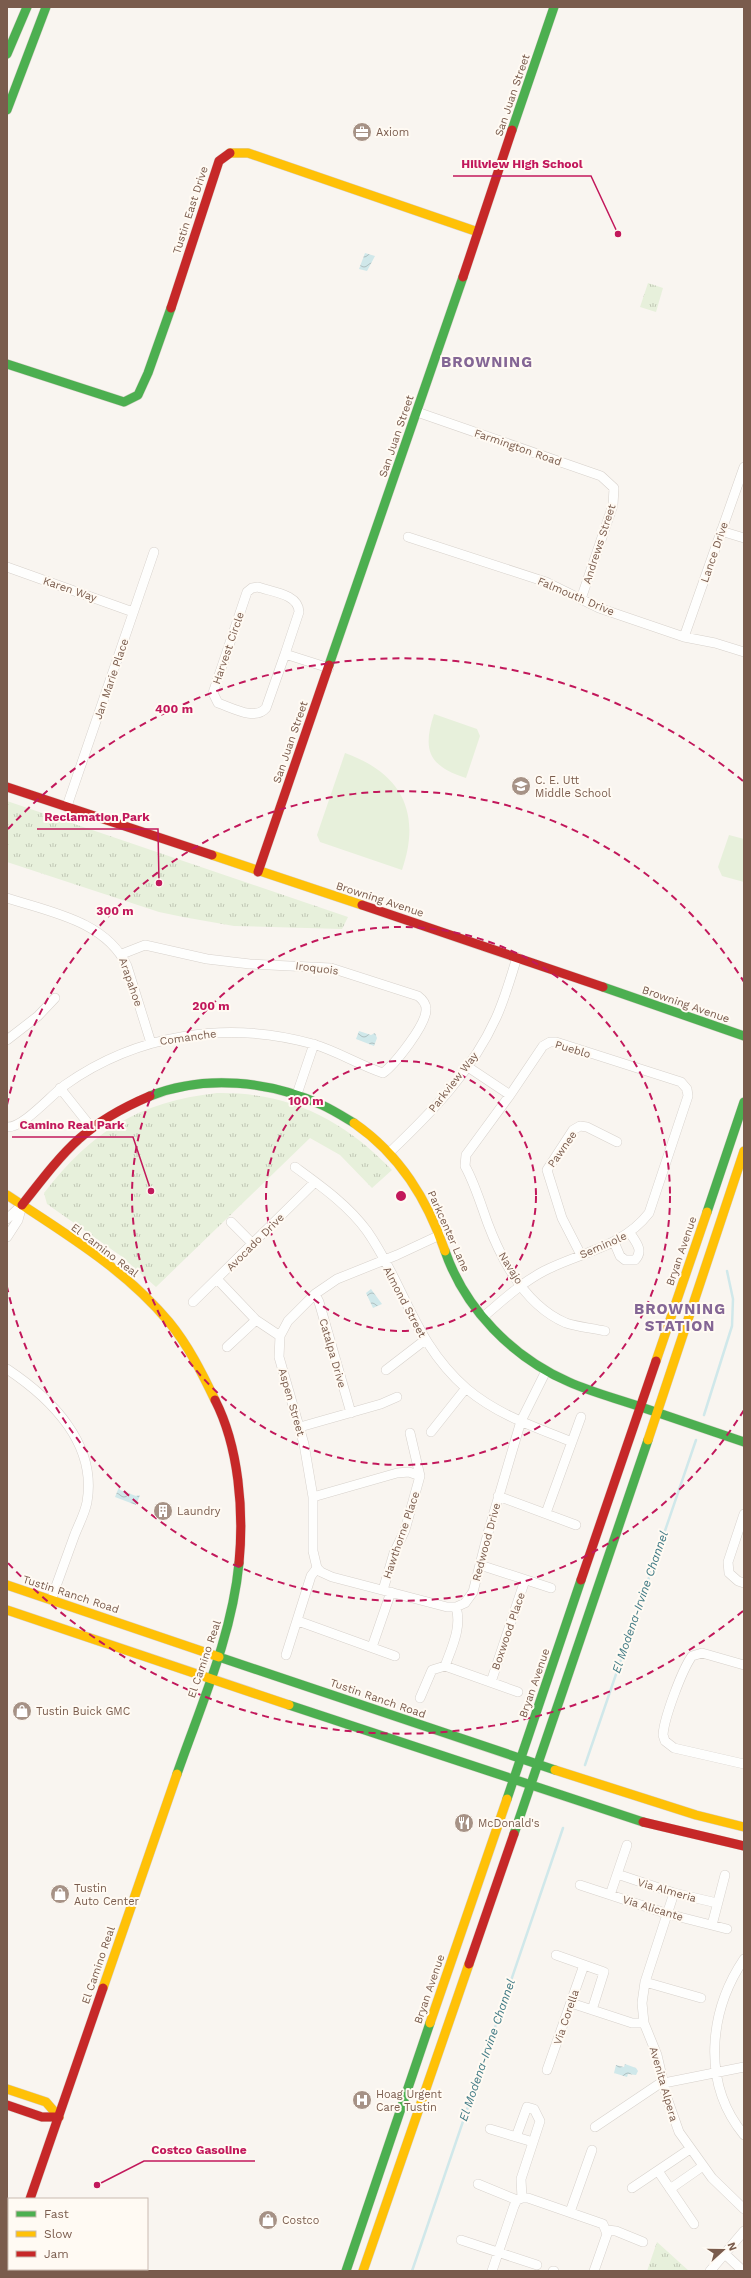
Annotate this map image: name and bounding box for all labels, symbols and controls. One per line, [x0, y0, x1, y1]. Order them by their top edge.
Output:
street label: San Juan Street [492, 52, 533, 138]
office icon: Axiom [351, 121, 373, 143]
place label: Axiom [376, 126, 409, 139]
callout: Hillview High School [453, 152, 591, 176]
text: Hillview High School [461, 157, 583, 171]
street label: Tustin East Drive [170, 165, 211, 256]
district label: BROWNING [441, 353, 533, 371]
street label: San Juan Street [376, 393, 417, 479]
street label: Farmington Road [472, 426, 563, 469]
street label: Andrews Street [580, 502, 619, 586]
street label: Lance Drive [698, 520, 731, 584]
street label: Karen Way [41, 574, 99, 605]
street label: Falmouth Drive [535, 574, 616, 618]
street label: Harvest Circle [210, 610, 247, 686]
street label: Jan Marie Place [92, 637, 131, 721]
street label: San Juan Street [270, 699, 311, 785]
text: 400 m [155, 702, 193, 716]
place label: C. E. Utt Middle School [535, 774, 612, 800]
school or university icon: C. E. Utt Middle School [510, 775, 532, 797]
callout: Reclamation Park [37, 805, 158, 829]
text: Reclamation Park [44, 810, 150, 824]
street label: Browning Avenue [334, 879, 425, 920]
text: 300 m [96, 904, 134, 918]
street label: Arapahoe [116, 956, 145, 1008]
street label: Iroquois [295, 959, 339, 978]
street label: Browning Avenue [640, 983, 731, 1026]
text: 200 m [192, 999, 230, 1013]
street label: Comanche [159, 1027, 217, 1048]
street label: Pueblo [553, 1038, 592, 1061]
street label: Parkview Way [426, 1049, 481, 1115]
text: 100 m [288, 1094, 324, 1108]
callout: Camino Real Park [12, 1113, 133, 1137]
text: Camino Real Park [20, 1118, 125, 1132]
street label: Pawnee [545, 1129, 580, 1170]
centre of rings [394, 1189, 408, 1203]
street label: Parkcenter Lane [425, 1189, 472, 1274]
street label: Avocado Drive [224, 1211, 287, 1274]
street label: Bryan Avenue [664, 1215, 699, 1288]
street label: El Camino Real [68, 1221, 142, 1280]
street label: Seminole [578, 1229, 629, 1262]
street label: Navajo [496, 1250, 525, 1287]
street label: Almond Street [380, 1265, 429, 1340]
district label: BROWNING STATION [634, 1300, 726, 1335]
street label: Catalpa Drive [316, 1317, 349, 1389]
street label: Aspen Street [276, 1367, 308, 1438]
street label: Hawthorne Place [380, 1490, 423, 1581]
building icon: Laundry [152, 1500, 174, 1522]
street label: Redwood Drive [470, 1502, 503, 1583]
place label: Laundry [177, 1505, 221, 1518]
water label: El Modena-Irvine Channel [609, 1529, 671, 1675]
street label: Tustin Ranch Road [21, 1573, 121, 1616]
street label: Boxwood Place [489, 1591, 528, 1672]
street label: El Camino Real [185, 1618, 224, 1700]
street label: Bryan Avenue [517, 1647, 552, 1720]
street label: Tustin Ranch Road [328, 1676, 427, 1721]
shop icon: Tustin Buick GMC [11, 1700, 33, 1722]
place label: Tustin Buick GMC [36, 1705, 131, 1718]
restaurant icon: McDonald's [453, 1812, 475, 1834]
place label: McDonald's [478, 1817, 540, 1830]
street label: Via Almeria [636, 1876, 698, 1905]
place label: Tustin Auto Center [74, 1882, 139, 1908]
shop icon: Tustin Auto Center [49, 1883, 71, 1905]
street label: Via Alicante [621, 1893, 685, 1924]
street label: El Camino Real [79, 1924, 118, 2006]
street label: Bryan Avenue [412, 1953, 447, 2026]
water label: El Modena-Irvine Channel [456, 1977, 518, 2123]
street label: Via Corella [551, 1988, 582, 2046]
street label: Avenita Alpera [647, 2045, 680, 2123]
place label: Hoag Urgent Care Tustin [376, 2088, 442, 2114]
hospital icon: Hoag Urgent Care Tustin [351, 2089, 373, 2111]
callout: Costco Gasoline [144, 2137, 255, 2161]
text: Costco Gasoline [151, 2143, 247, 2157]
legend [8, 2198, 148, 2270]
text: Fast [44, 2207, 69, 2221]
shop icon: Costco [257, 2209, 279, 2231]
place label: Costco [282, 2214, 319, 2227]
text: Slow [44, 2227, 72, 2241]
north arrow [703, 2230, 743, 2270]
text: N [724, 2240, 739, 2253]
text: Jam [44, 2247, 69, 2261]

